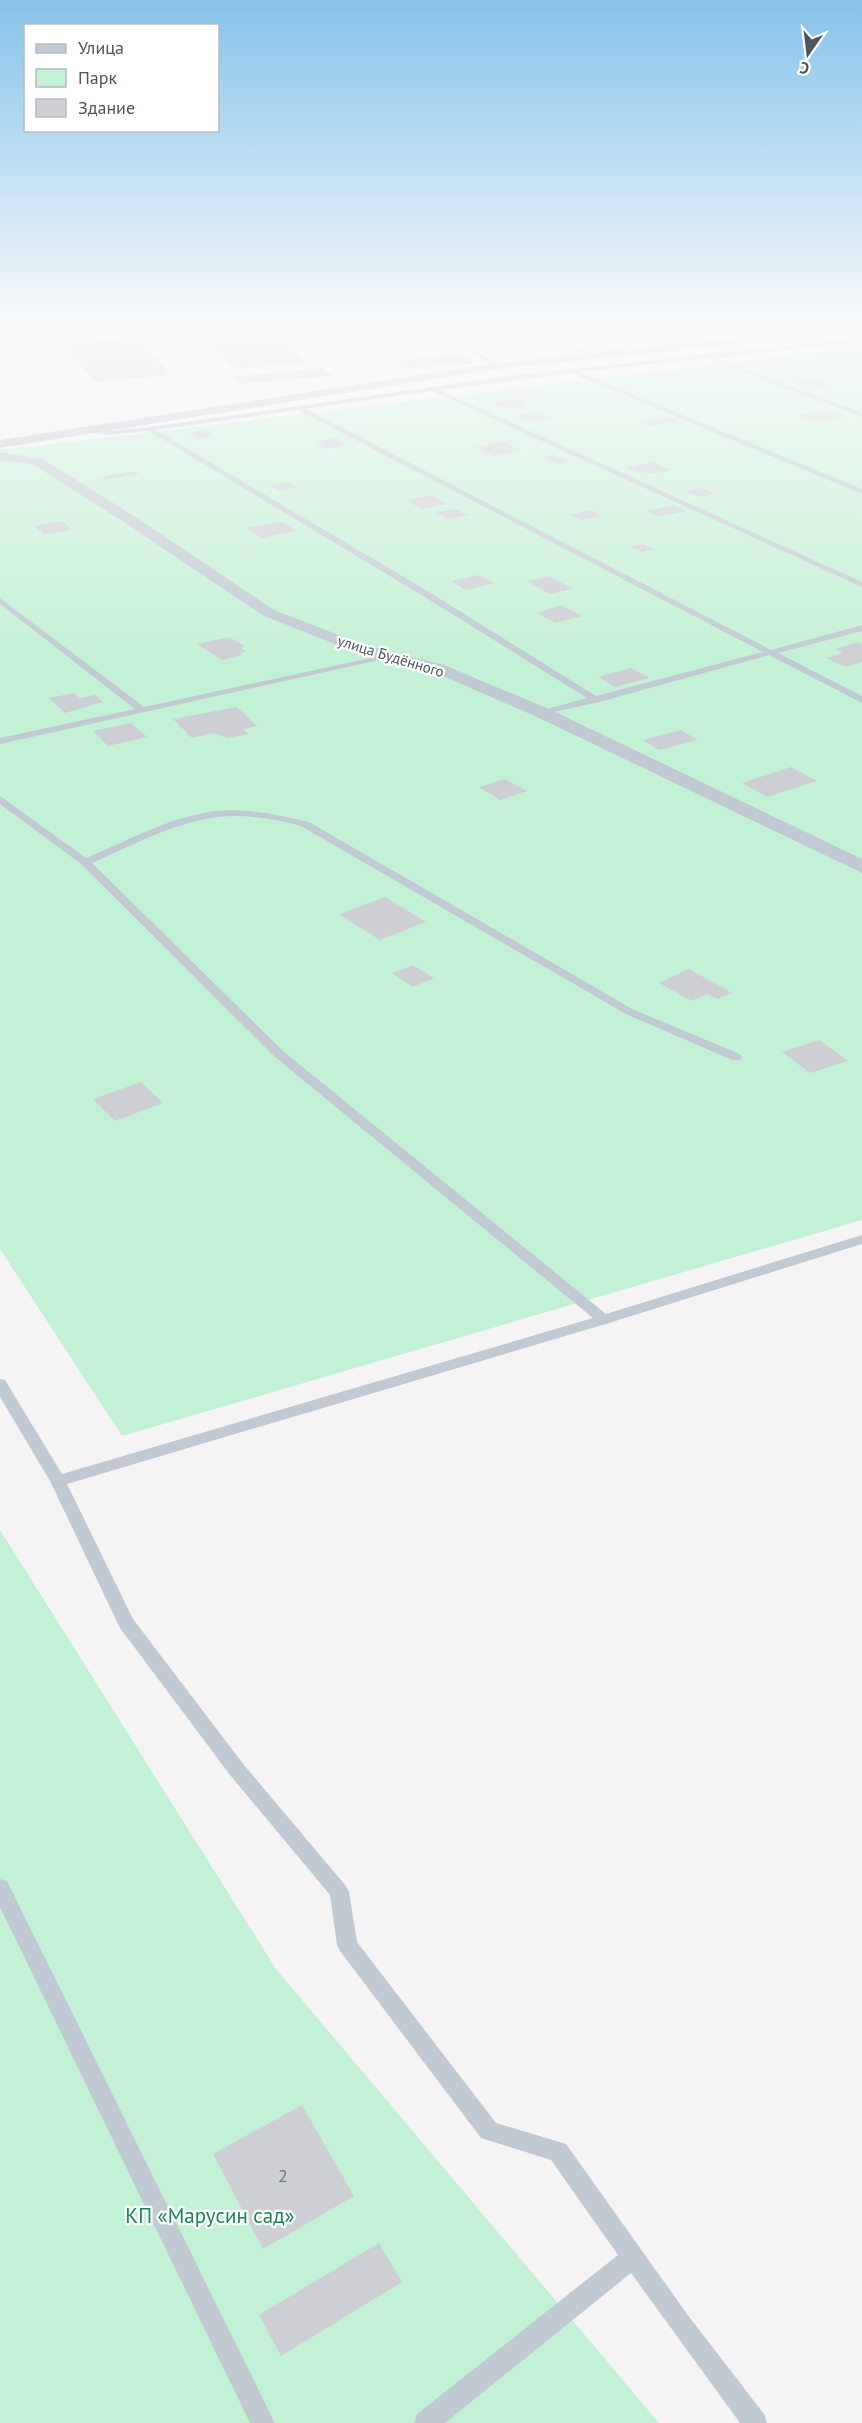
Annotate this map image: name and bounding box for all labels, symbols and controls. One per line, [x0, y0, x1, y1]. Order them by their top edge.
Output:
legend [24, 24, 219, 132]
north arrow [778, 24, 838, 84]
text: Улица [78, 36, 124, 59]
text: С [798, 58, 811, 79]
text: Парк [78, 66, 118, 89]
text: Здание [78, 96, 135, 119]
street label: улица Будённого [335, 631, 447, 681]
house number: 2 [278, 2164, 288, 2187]
park label: КП «Марусин сад» [125, 2202, 295, 2229]

